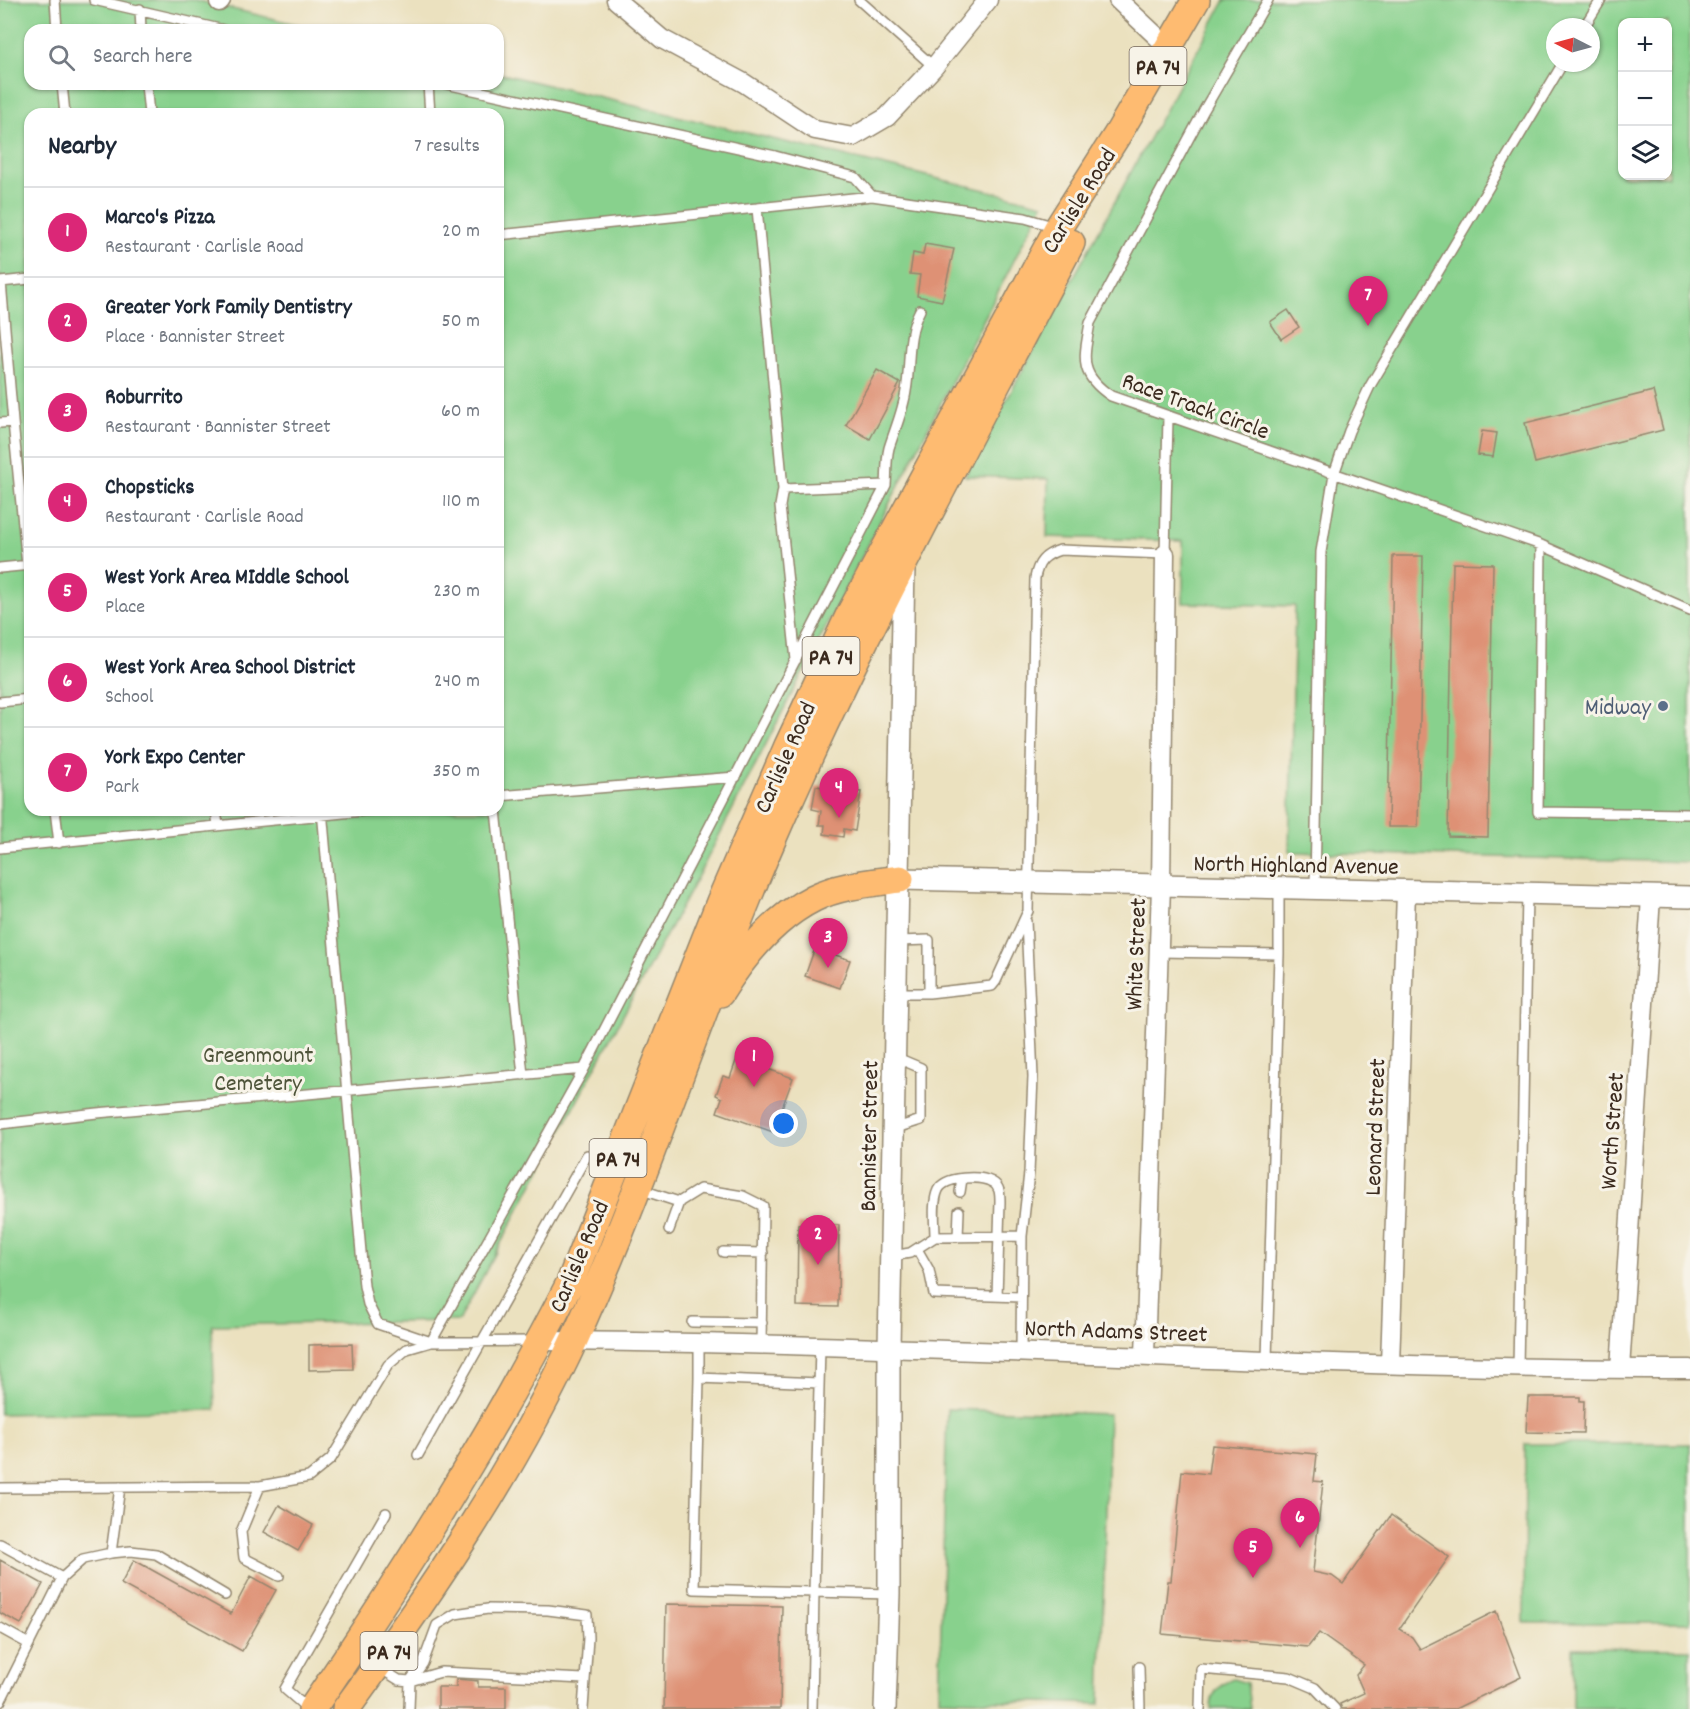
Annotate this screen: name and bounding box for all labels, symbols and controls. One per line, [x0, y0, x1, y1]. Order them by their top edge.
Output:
north arrow [1546, 18, 1600, 72]
map controls [1618, 18, 1672, 180]
button: + [1618, 18, 1672, 72]
search box [24, 24, 504, 90]
icon: search [45, 41, 78, 74]
text: Search here [93, 42, 192, 73]
road number: PA 74 [1130, 47, 1186, 85]
button: − [1618, 72, 1672, 126]
button: layers [1618, 126, 1672, 180]
text: Nearby [48, 129, 116, 166]
text: 7 results [414, 133, 480, 161]
street label: Carlisle Road [1035, 142, 1126, 261]
text: Marco's Pizza [105, 203, 215, 234]
text: 1 [65, 218, 70, 246]
text: 20 m [442, 218, 480, 246]
text: Restaurant · Carlisle Road [105, 234, 304, 262]
pin: 7 [1348, 276, 1388, 326]
text: Greater York Family Dentistry [105, 293, 352, 324]
text: 2 [63, 308, 72, 336]
text: 50 m [442, 308, 480, 336]
text: Place · Bannister Street [105, 324, 285, 352]
street label: Race Track Circle [1117, 365, 1273, 450]
text: Roburrito [105, 383, 183, 414]
text: 3 [63, 398, 72, 426]
text: 60 m [441, 398, 480, 426]
text: Restaurant · Bannister Street [105, 414, 331, 442]
text: Chopsticks [105, 473, 194, 504]
text: 4 [63, 488, 72, 516]
text: 110 m [442, 488, 480, 516]
text: Restaurant · Carlisle Road [105, 504, 304, 532]
text: West York Area MIddle School [105, 563, 349, 594]
text: 5 [63, 578, 72, 606]
text: 230 m [433, 578, 480, 606]
text: Place [105, 594, 145, 622]
road number: PA 74 [802, 637, 860, 675]
text: West York Area School District [105, 653, 355, 684]
text: 6 [63, 668, 72, 696]
text: 240 m [434, 668, 480, 696]
text: School [105, 684, 154, 712]
place label: Midway [1585, 692, 1652, 726]
street label: Carlisle Road [747, 697, 826, 819]
marker: Midway [1656, 699, 1670, 713]
text: York Expo Center [105, 743, 245, 774]
text: 7 [64, 758, 71, 786]
text: 350 m [433, 758, 480, 786]
pin: 4 [820, 768, 858, 818]
text: Park [105, 774, 139, 802]
street label: North Highland Avenue [1193, 848, 1399, 886]
street label: White Street [1119, 897, 1157, 1011]
pin: 3 [808, 918, 848, 968]
pin: 1 [734, 1038, 774, 1087]
park label: Greenmount Cemetery [203, 1040, 313, 1102]
street label: Leonard Street [1358, 1058, 1396, 1196]
street label: Bannister Street [853, 1060, 889, 1212]
street label: Worth Street [1593, 1072, 1635, 1191]
your location [769, 1109, 798, 1138]
road number: PA 74 [590, 1139, 646, 1177]
street label: Carlisle Road [542, 1196, 620, 1319]
pin: 2 [798, 1216, 838, 1265]
street label: North Adams Street [1024, 1313, 1208, 1353]
pin: 6 [1280, 1498, 1320, 1548]
pin: 5 [1234, 1528, 1272, 1578]
road number: PA 74 [360, 1632, 418, 1670]

